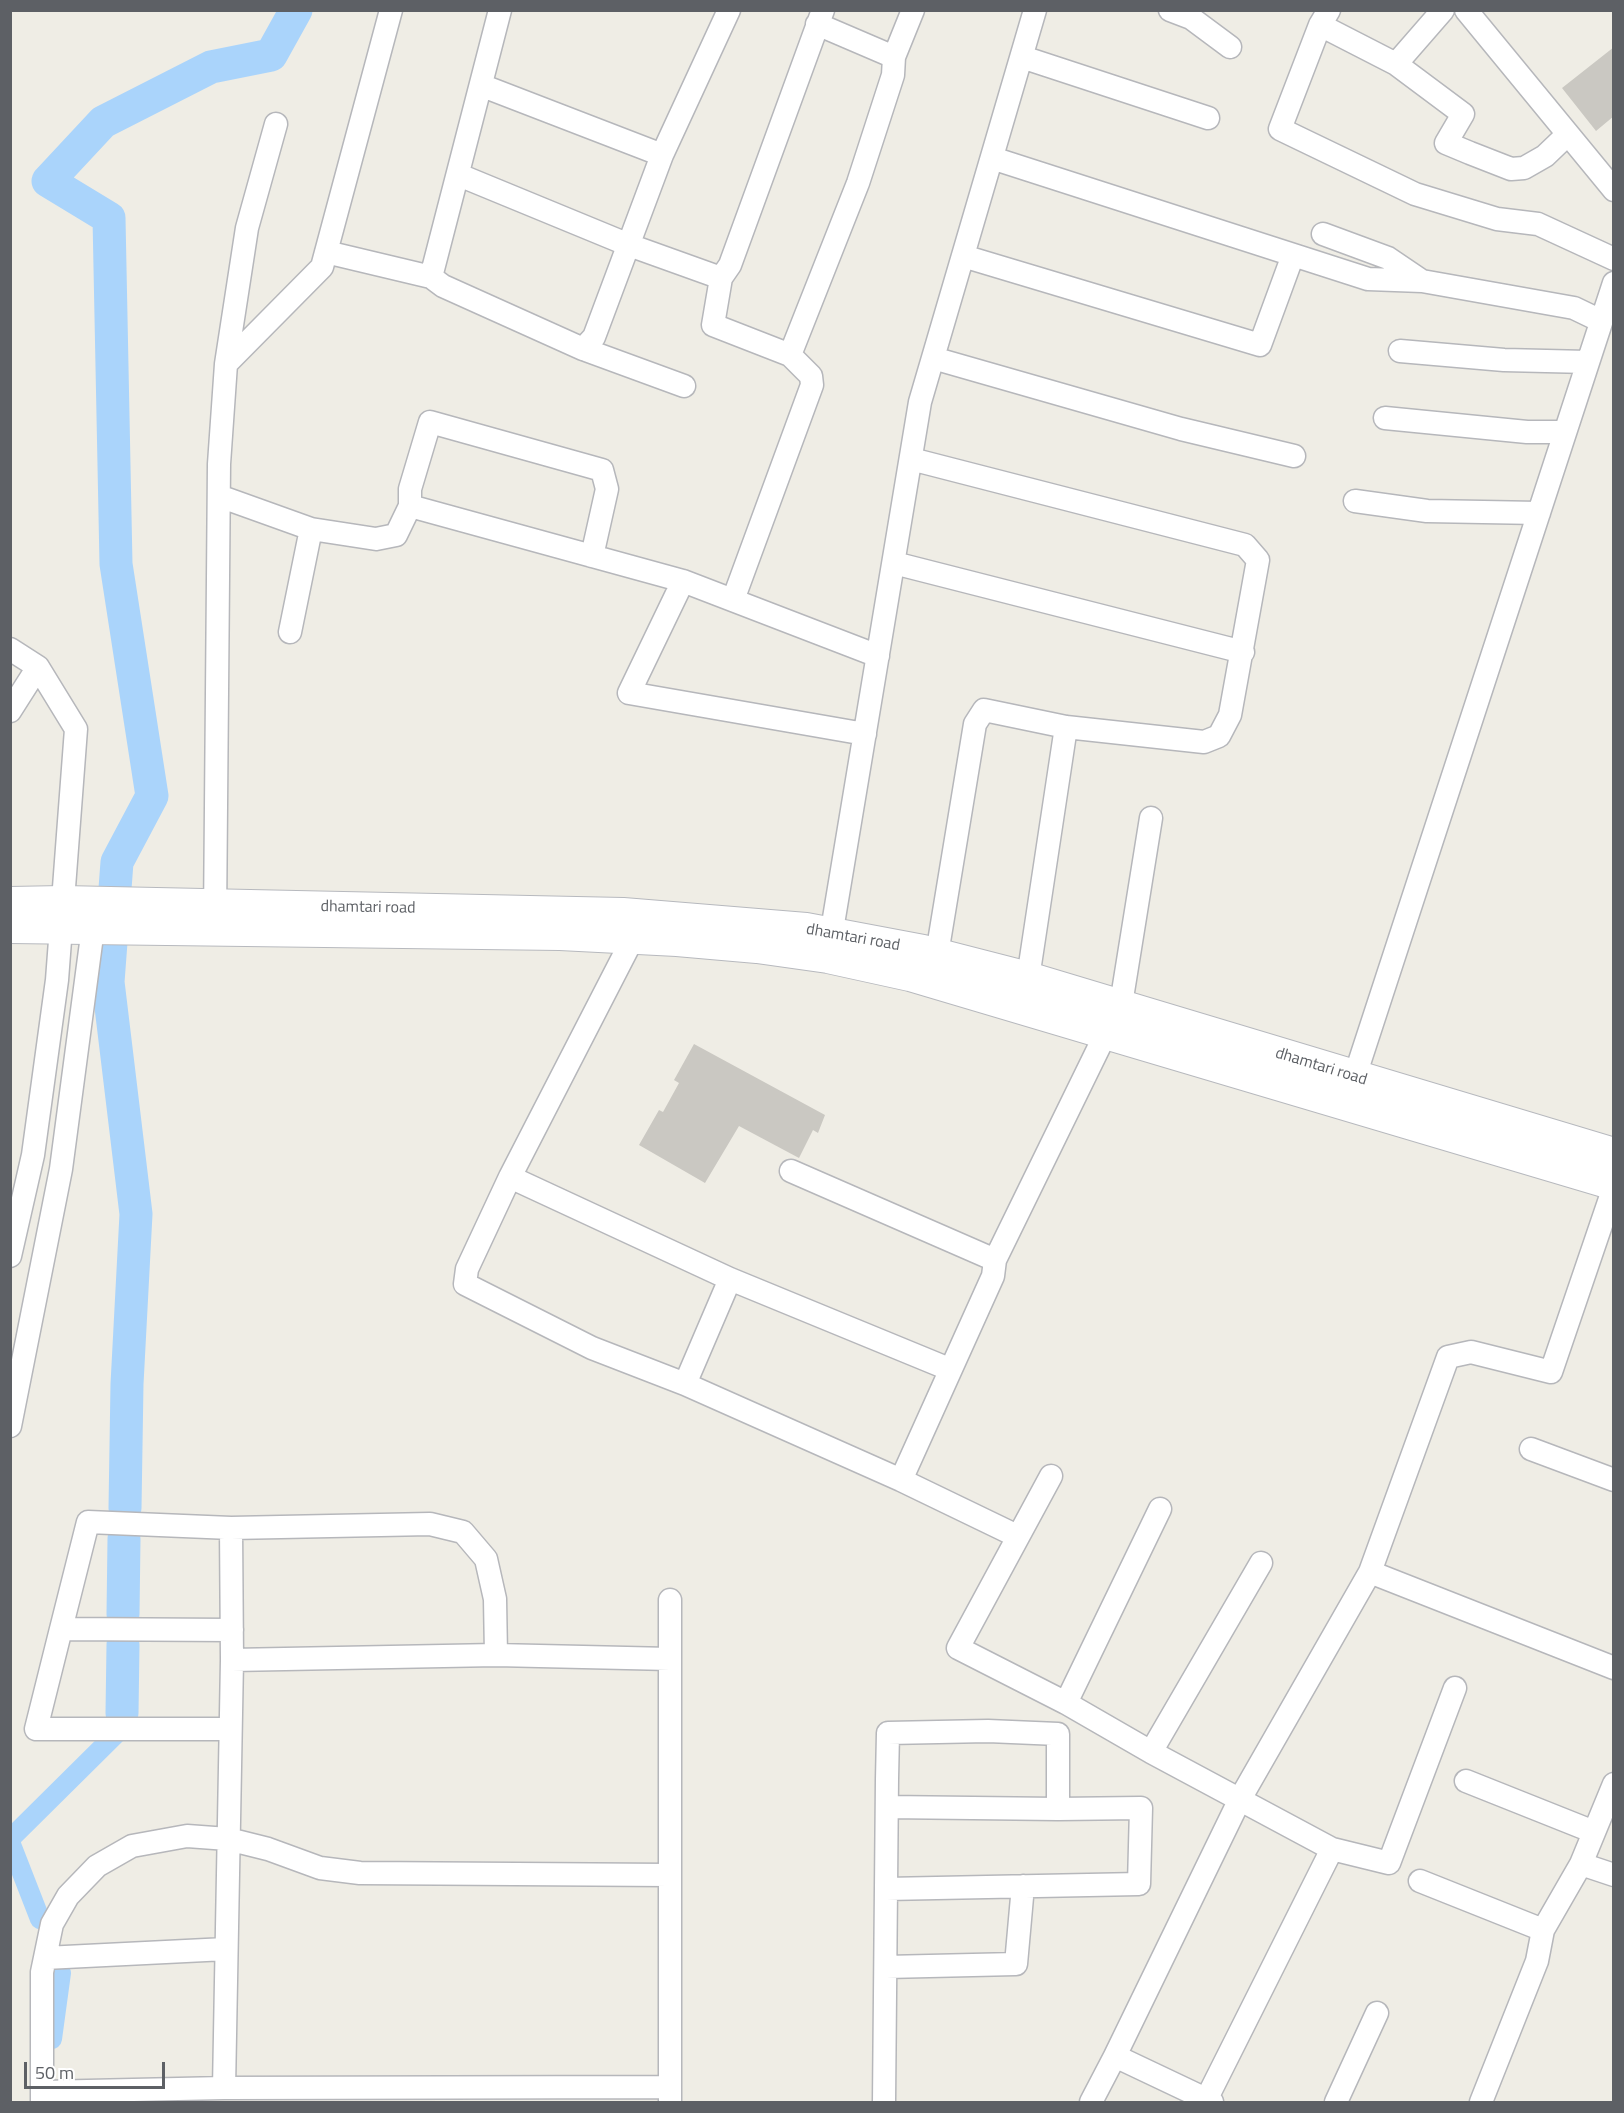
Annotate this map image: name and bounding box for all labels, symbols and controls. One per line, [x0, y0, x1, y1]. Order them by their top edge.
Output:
street label: dhamtari road [320, 898, 416, 918]
street label: dhamtari road [805, 920, 901, 956]
street label: dhamtari road [1273, 1044, 1369, 1090]
scale bar [27, 2050, 168, 2088]
text: 50 m [35, 2059, 74, 2086]

